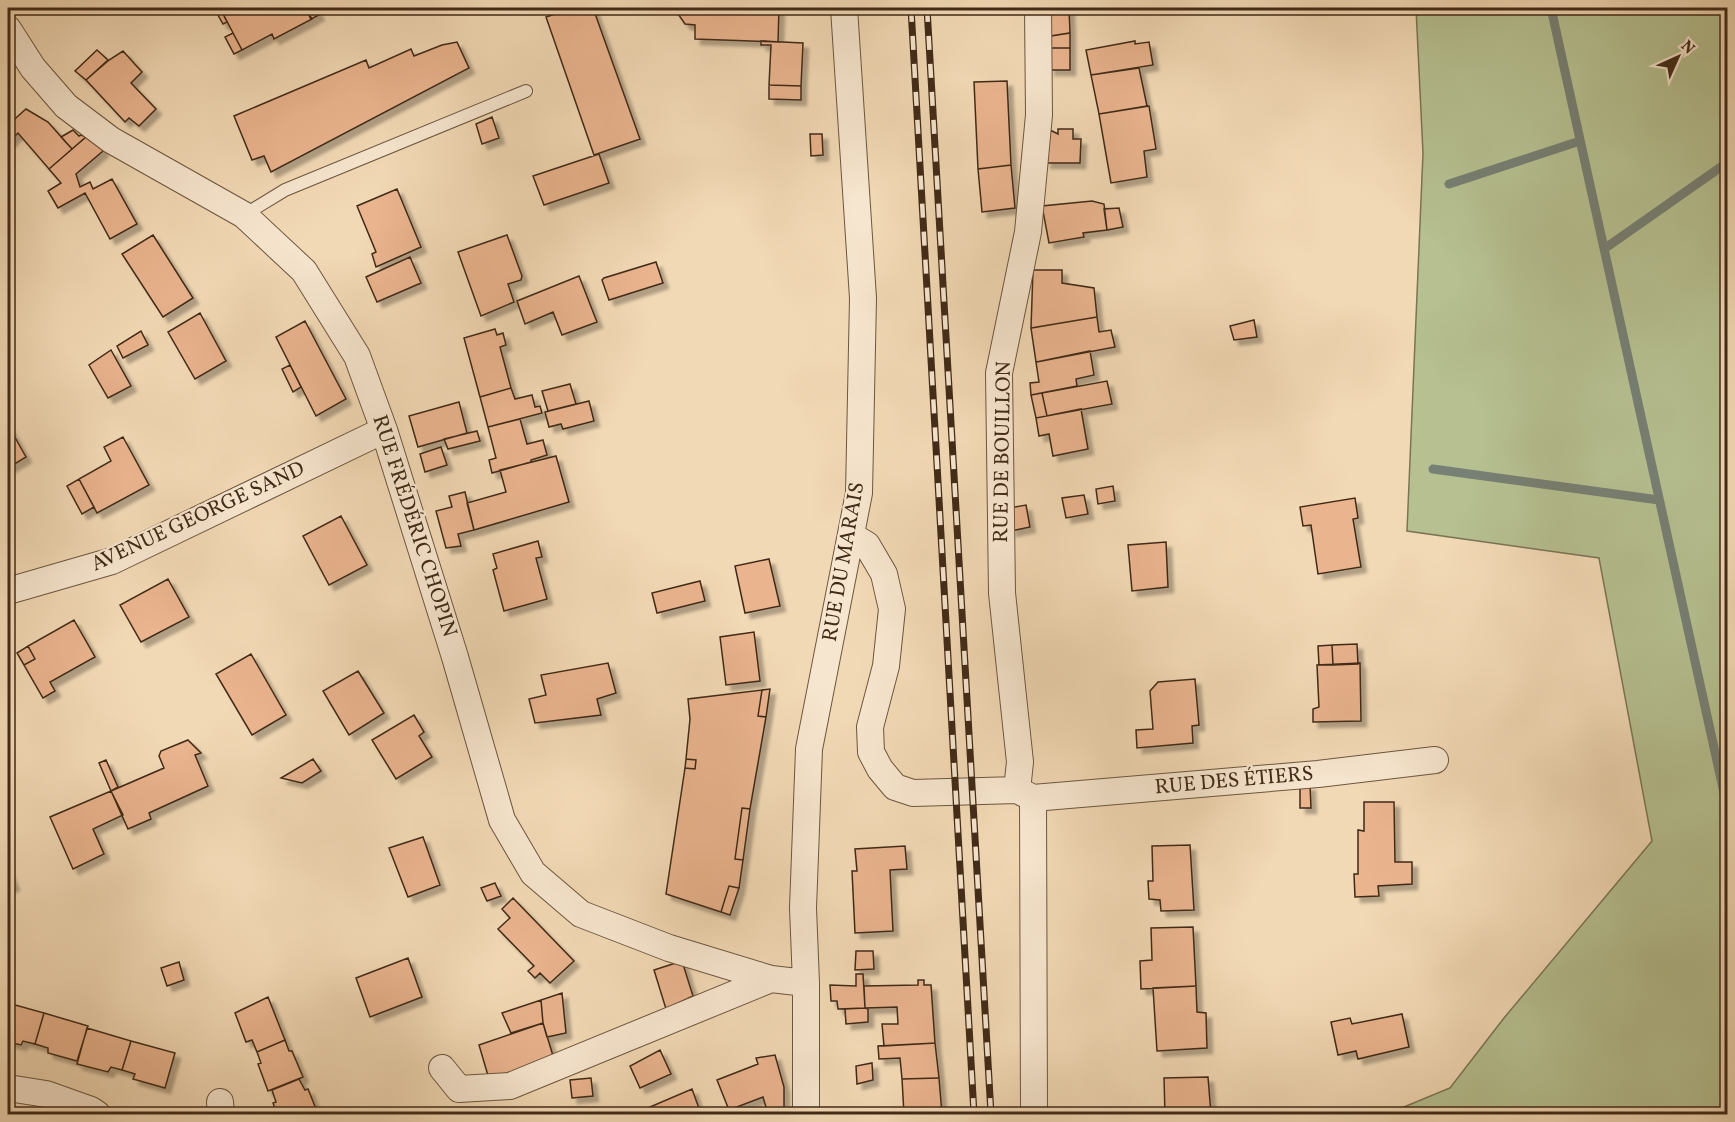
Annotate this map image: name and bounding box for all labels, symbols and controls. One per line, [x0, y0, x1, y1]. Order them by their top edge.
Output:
north arrow [1648, 27, 1708, 87]
text: N [1675, 36, 1699, 60]
street label: RUE DE BOUILLON [987, 361, 1019, 543]
street label: RUE FRÉDÉRIC CHOPIN [364, 411, 464, 641]
street label: AVENUE GEORGE SAND [87, 455, 309, 579]
street label: RUE DU MARAIS [816, 480, 872, 644]
street label: RUE DES ÉTIERS [1154, 760, 1314, 802]

